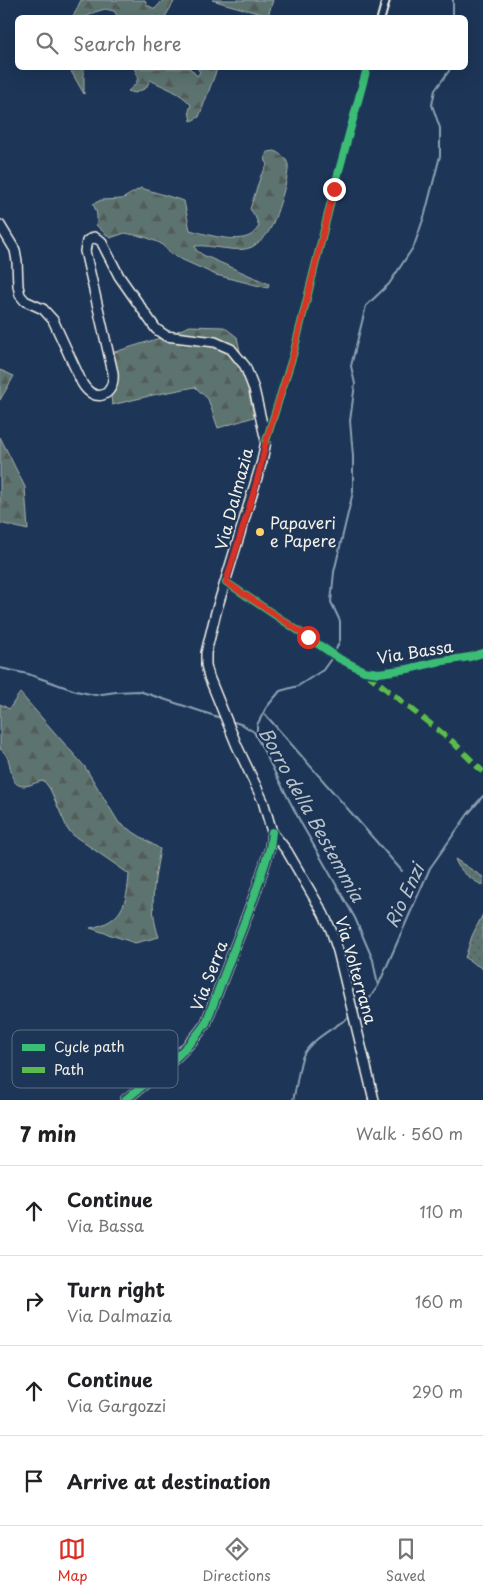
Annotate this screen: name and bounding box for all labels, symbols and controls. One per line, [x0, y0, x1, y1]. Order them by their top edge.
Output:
search box [15, 15, 468, 70]
icon: search [33, 29, 61, 57]
text: Search here [73, 29, 182, 57]
route end [323, 178, 346, 201]
street label: Via Dalmazia [208, 445, 258, 553]
place label: Papaveri e Papere [270, 510, 337, 552]
marker: Papaveri e Papere [254, 526, 266, 538]
route start [297, 626, 320, 649]
street label: Via Bassa [375, 633, 455, 669]
water label: Borro della Bestemmia [253, 722, 372, 907]
water label: Rio Enzi [377, 856, 431, 932]
street label: Via Volterrana [330, 913, 384, 1027]
street label: Via Serra [184, 937, 233, 1014]
legend [12, 1030, 178, 1088]
text: Cycle path [54, 1036, 125, 1057]
text: Path [54, 1059, 84, 1080]
text: 7 min [20, 1117, 76, 1149]
text: Walk · 560 m [356, 1121, 463, 1145]
text: Continue [67, 1185, 153, 1213]
icon: ahead [20, 1197, 48, 1225]
text: 110 m [420, 1199, 463, 1223]
text: Via Bassa [67, 1213, 144, 1237]
text: Turn right [67, 1275, 165, 1303]
icon: right [20, 1287, 48, 1315]
text: 160 m [415, 1289, 463, 1313]
text: Via Dalmazia [67, 1303, 172, 1327]
text: Continue [67, 1365, 153, 1393]
icon: ahead [20, 1377, 48, 1405]
text: 290 m [412, 1379, 463, 1403]
text: Via Gargozzi [67, 1393, 166, 1417]
icon: arrive [20, 1467, 48, 1495]
text: Arrive at destination [67, 1467, 271, 1495]
tab: Map [58, 1535, 87, 1586]
tab: Directions [203, 1535, 271, 1586]
tab: Saved [386, 1535, 425, 1586]

